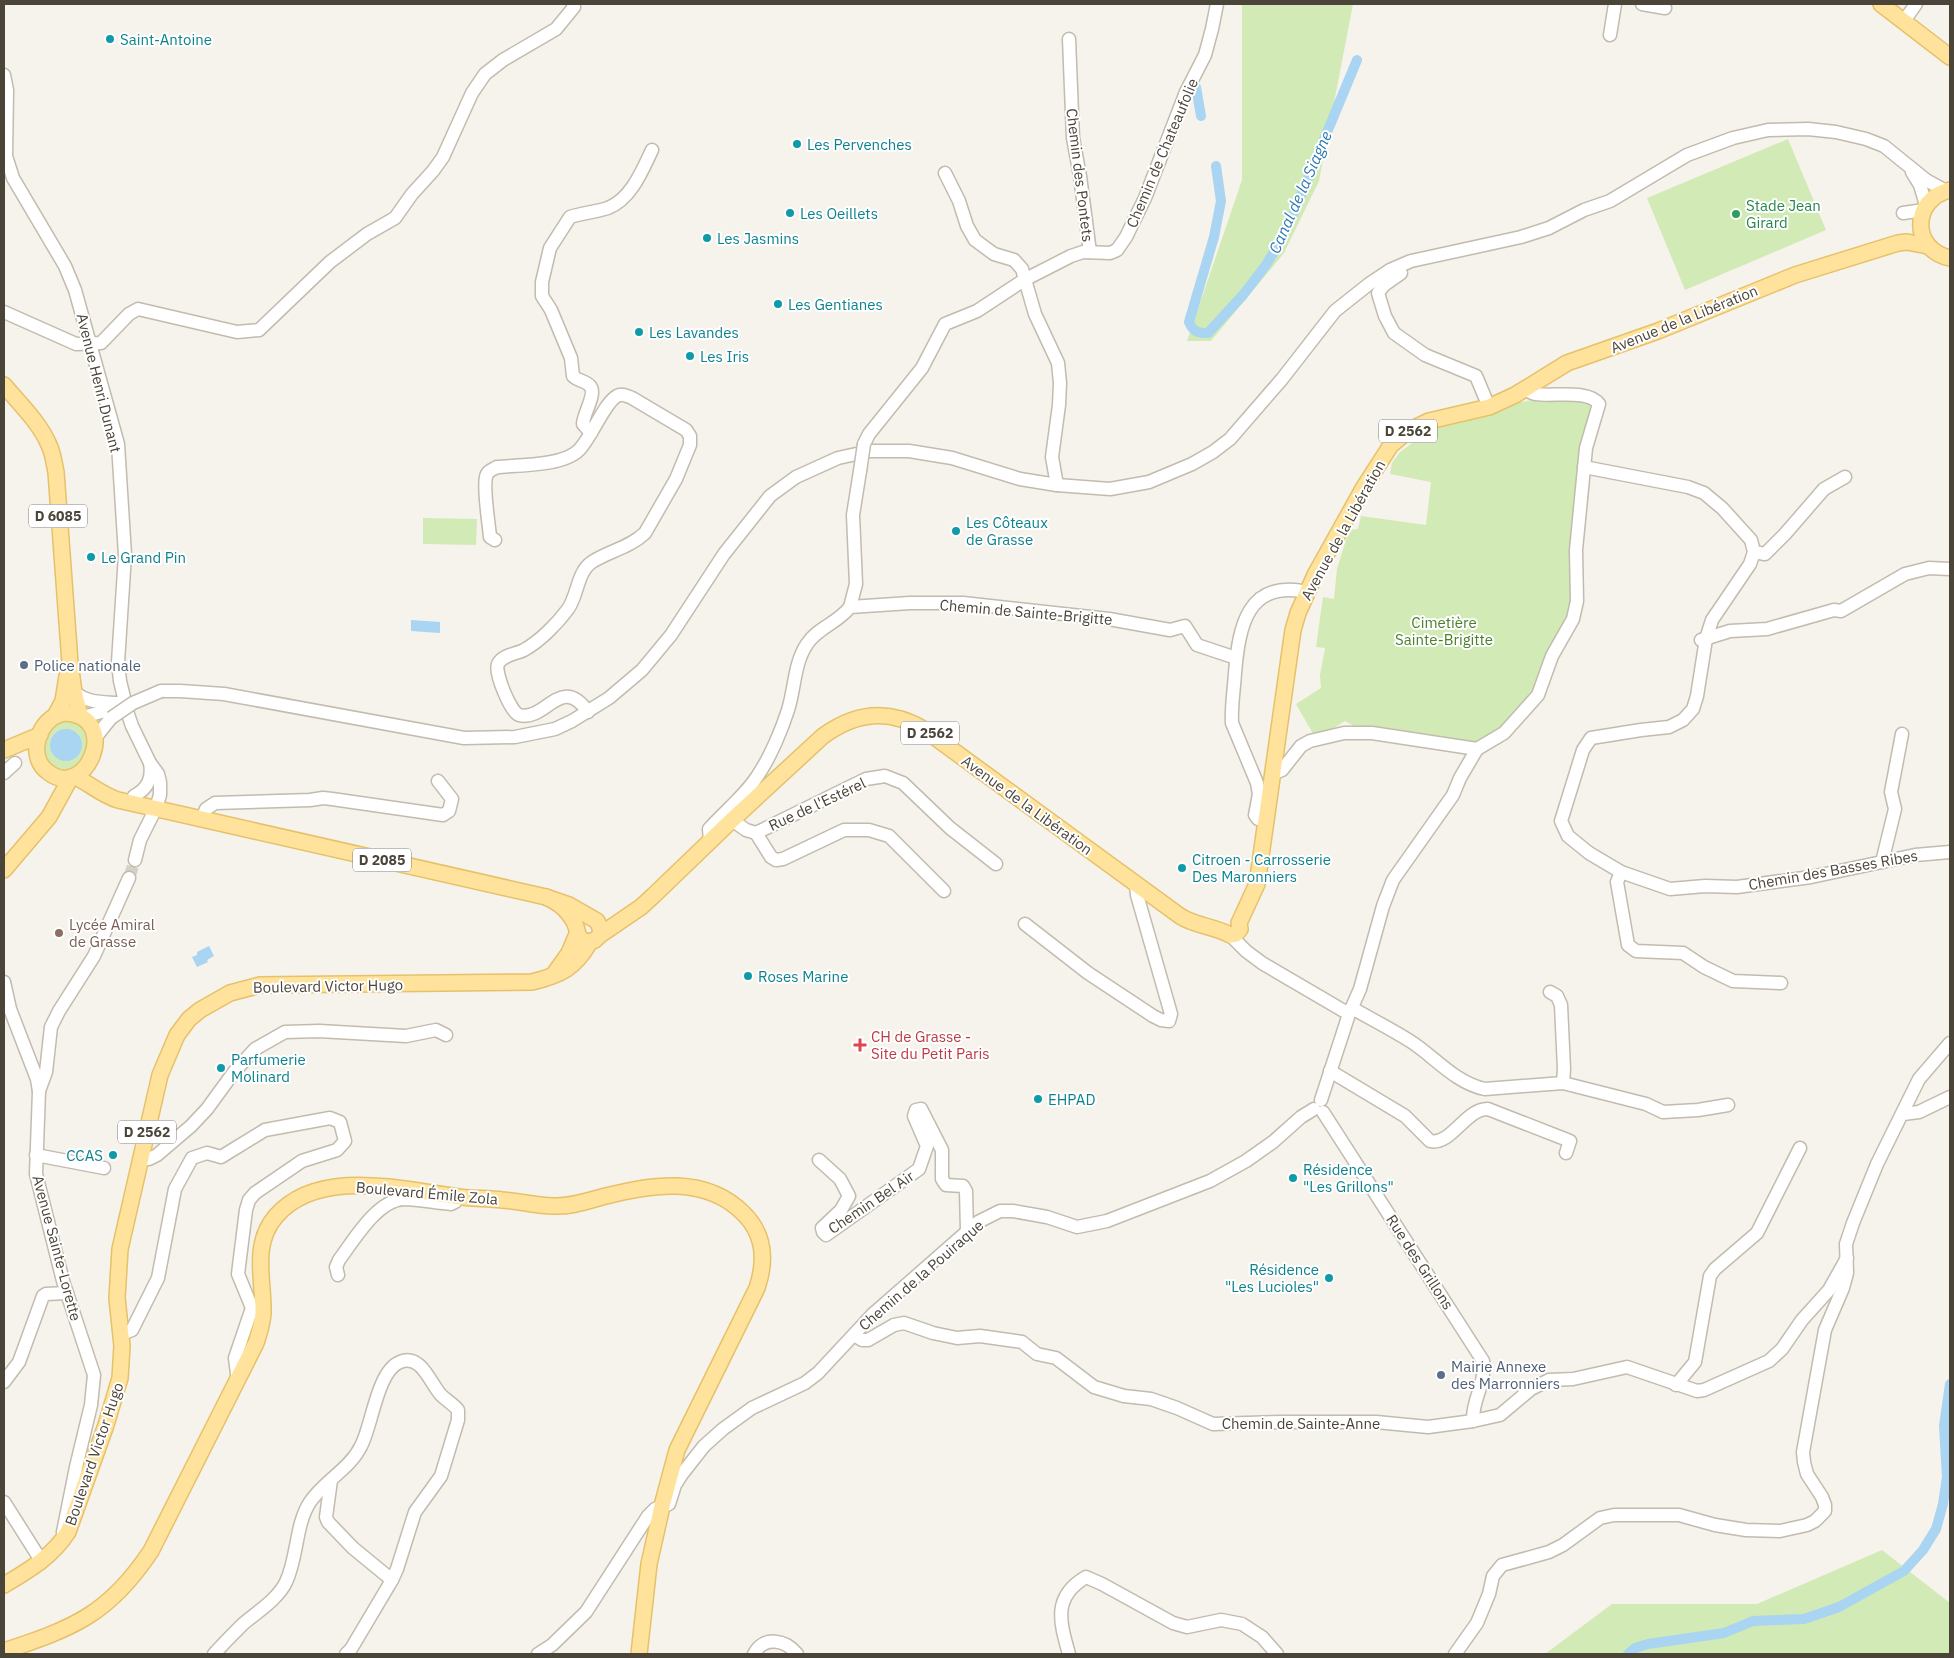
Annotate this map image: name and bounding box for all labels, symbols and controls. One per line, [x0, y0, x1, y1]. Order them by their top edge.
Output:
place label: Saint-Antoine [120, 30, 212, 49]
marker: Saint-Antoine [104, 33, 116, 45]
street label: Chemin de Chateaufolie [1122, 75, 1202, 231]
street label: Chemin des Pontets [1062, 107, 1098, 243]
water label: Canal de la Siagne [1264, 128, 1336, 256]
place label: Les Pervenches [807, 135, 912, 154]
marker: Les Pervenches [791, 138, 803, 150]
place label: Stade Jean Girard [1746, 196, 1821, 232]
place label: Les Oeillets [800, 204, 878, 223]
marker: Les Oeillets [784, 207, 796, 219]
marker: Stade Jean Girard [1730, 208, 1742, 220]
place label: Les Jasmins [717, 229, 799, 248]
marker: Les Jasmins [701, 232, 713, 244]
street label: Avenue de la Libération [1608, 281, 1760, 357]
place label: Les Gentianes [788, 295, 883, 314]
marker: Les Gentianes [772, 298, 784, 310]
street label: Avenue Henri Dunant [73, 311, 125, 455]
place label: Les Lavandes [649, 323, 739, 342]
marker: Les Lavandes [633, 326, 645, 338]
place label: Les Iris [700, 347, 749, 366]
marker: Les Iris [684, 350, 696, 362]
road number: D 2562 [1379, 420, 1437, 442]
street label: Avenue de la Libération [1297, 457, 1389, 603]
road number: D 6085 [29, 504, 87, 528]
place label: Les Côteaux de Grasse [966, 513, 1048, 549]
marker: Les Côteaux de Grasse [950, 525, 962, 537]
place label: Le Grand Pin [101, 548, 186, 567]
marker: Le Grand Pin [85, 551, 97, 563]
street label: Chemin de Sainte-Brigitte [939, 595, 1113, 629]
park label: Cimetière Sainte-Brigitte [1395, 613, 1493, 649]
place label: Police nationale [34, 656, 141, 675]
marker: Police nationale [18, 659, 30, 671]
road number: D 2562 [901, 721, 959, 744]
street label: Avenue de la Libération [958, 751, 1096, 859]
street label: Rue de l'Estérel [765, 773, 869, 835]
street label: Chemin des Basses Ribes [1747, 846, 1919, 894]
road number: D 2085 [353, 848, 411, 872]
place label: Citroen - Carrosserie Des Maronniers [1192, 850, 1331, 886]
marker: Citroen - Carrosserie Des Maronniers [1176, 862, 1188, 874]
place label: Lycée Amiral de Grasse [69, 915, 155, 951]
marker: Lycée Amiral de Grasse [53, 927, 65, 939]
place label: Roses Marine [758, 967, 848, 986]
marker: Roses Marine [742, 970, 754, 982]
street label: Boulevard Victor Hugo [253, 975, 403, 997]
place label: CH de Grasse - Site du Petit Paris [871, 1027, 990, 1063]
marker: CH de Grasse - Site du Petit Paris [853, 1038, 867, 1052]
place label: Parfumerie Molinard [231, 1050, 306, 1086]
marker: Parfumerie Molinard [215, 1062, 227, 1074]
place label: EHPAD [1048, 1090, 1095, 1109]
marker: EHPAD [1032, 1093, 1044, 1105]
road number: D 2562 [118, 1120, 176, 1144]
place label: CCAS [66, 1146, 103, 1165]
marker: CCAS [107, 1149, 119, 1161]
place label: Résidence "Les Grillons" [1303, 1160, 1394, 1196]
street label: Chemin Bel Air [824, 1166, 918, 1238]
marker: Résidence "Les Grillons" [1287, 1172, 1299, 1184]
street label: Avenue Sainte-Lorette [28, 1173, 86, 1323]
street label: Boulevard Émile Zola [355, 1177, 499, 1209]
street label: Rue des Grillons [1382, 1211, 1458, 1313]
street label: Chemin de la Pouiraque [855, 1216, 987, 1334]
place label: Résidence "Les Lucioles" [1225, 1260, 1319, 1296]
marker: Résidence "Les Lucioles" [1323, 1272, 1335, 1284]
place label: Mairie Annexe des Marronniers [1451, 1357, 1560, 1393]
marker: Mairie Annexe des Marronniers [1435, 1369, 1447, 1381]
street label: Boulevard Victor Hugo [61, 1380, 127, 1528]
street label: Chemin de Sainte-Anne [1222, 1414, 1380, 1433]

